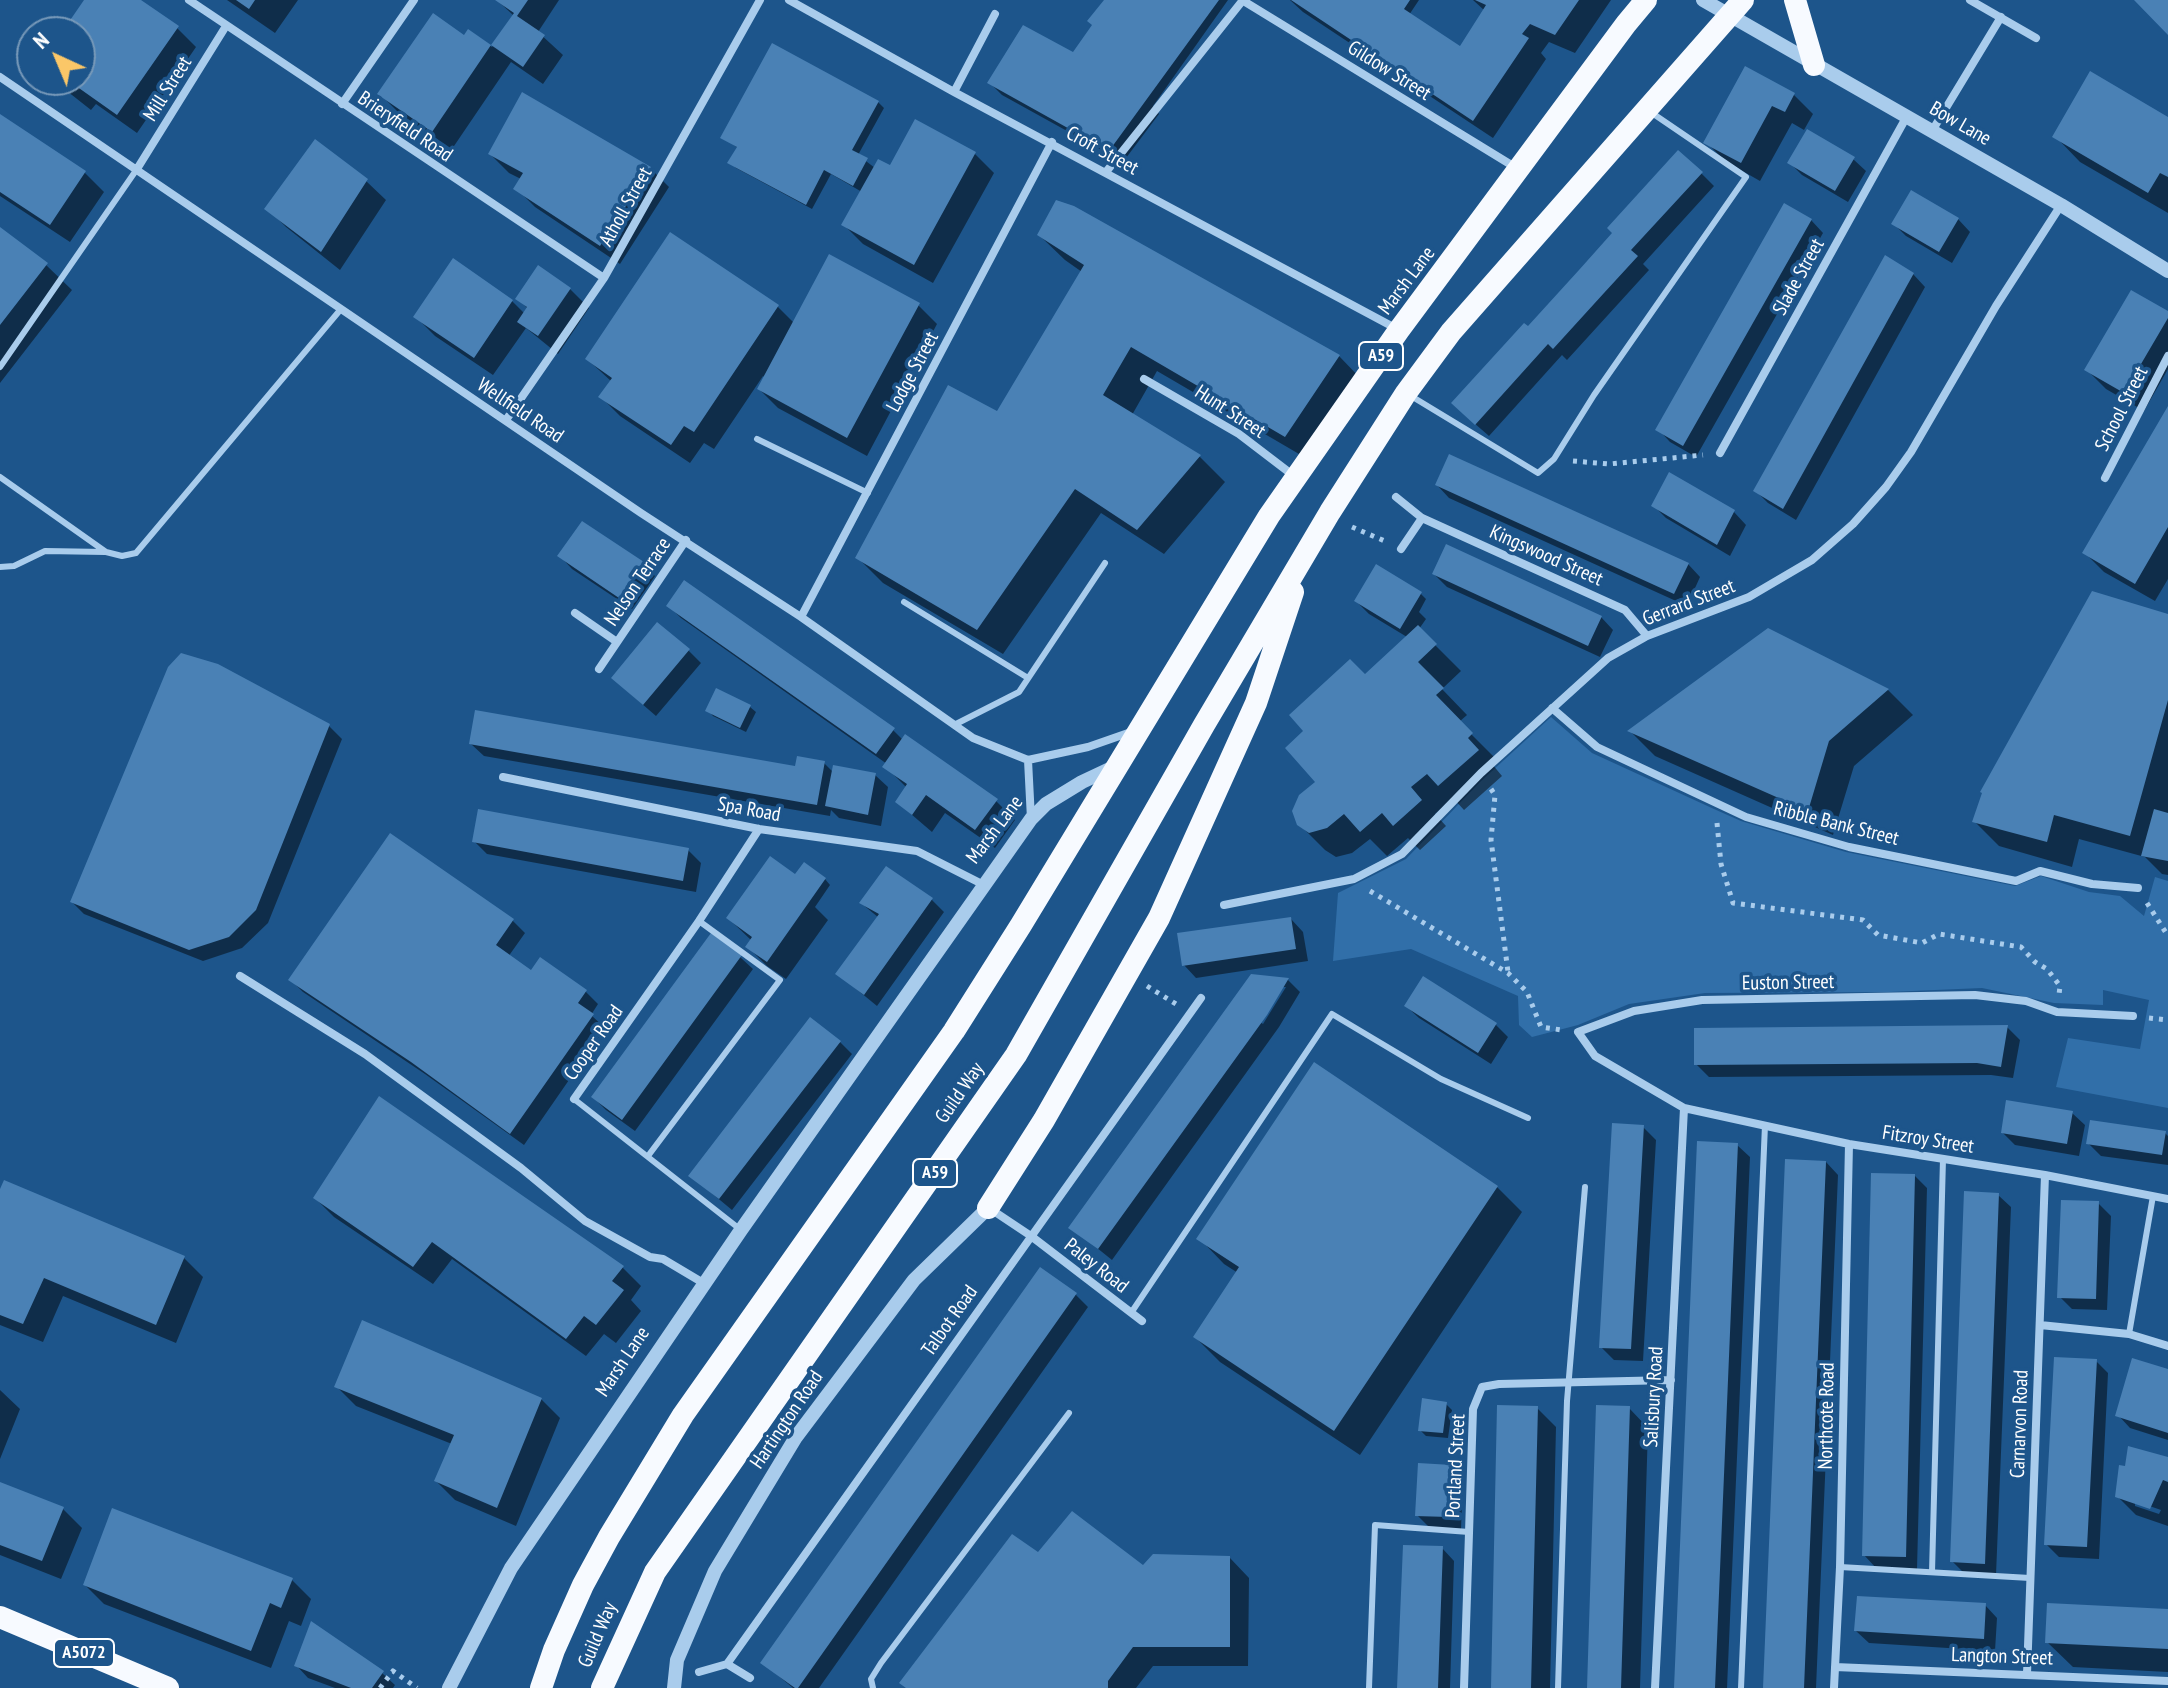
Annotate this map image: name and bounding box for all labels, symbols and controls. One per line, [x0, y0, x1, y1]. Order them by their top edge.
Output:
north arrow [16, 16, 96, 96]
text: N [27, 26, 55, 54]
street label: Gildow Street [1343, 36, 1435, 106]
street label: Mill Street [139, 52, 197, 126]
street label: Brieryfield Road [353, 87, 457, 167]
street label: Bow Lane [1925, 97, 1995, 151]
street label: Croft Street [1062, 121, 1142, 181]
street label: Atholl Street [594, 163, 658, 251]
street label: Slade Street [1768, 235, 1830, 319]
street label: Marsh Lane [1374, 242, 1440, 320]
street label: Lodge Street [882, 328, 944, 416]
road number: A59 [1359, 342, 1403, 370]
street label: School Street [2090, 363, 2154, 455]
street label: Wellfield Road [472, 373, 568, 449]
street label: Hunt Street [1190, 380, 1270, 444]
street label: Kingswood Street [1486, 520, 1606, 592]
street label: Nelson Terrace [600, 533, 676, 631]
street label: Gerrard Street [1639, 574, 1739, 632]
street label: Marsh Lane [962, 791, 1028, 869]
street label: Spa Road [716, 793, 782, 827]
street label: Ribble Bank Street [1771, 797, 1901, 851]
street label: Euston Street [1742, 970, 1834, 996]
street label: Cooper Road [559, 1001, 629, 1085]
street label: Guild Way [930, 1058, 990, 1128]
street label: Fitzroy Street [1881, 1121, 1975, 1159]
road number: A59 [913, 1159, 957, 1187]
street label: Paley Road [1059, 1233, 1133, 1299]
street label: Talbot Road [917, 1281, 983, 1361]
street label: Marsh Lane [591, 1323, 655, 1401]
street label: Salisbury Road [1639, 1346, 1669, 1448]
street label: Northcote Road [1814, 1362, 1840, 1470]
street label: Hartington Road [745, 1366, 829, 1474]
street label: Carnarvon Road [2006, 1370, 2034, 1478]
street label: Portland Street [1441, 1413, 1471, 1519]
street label: Guild Way [574, 1599, 622, 1671]
road number: A5072 [54, 1639, 114, 1667]
street label: Langton Street [1951, 1643, 2053, 1671]

